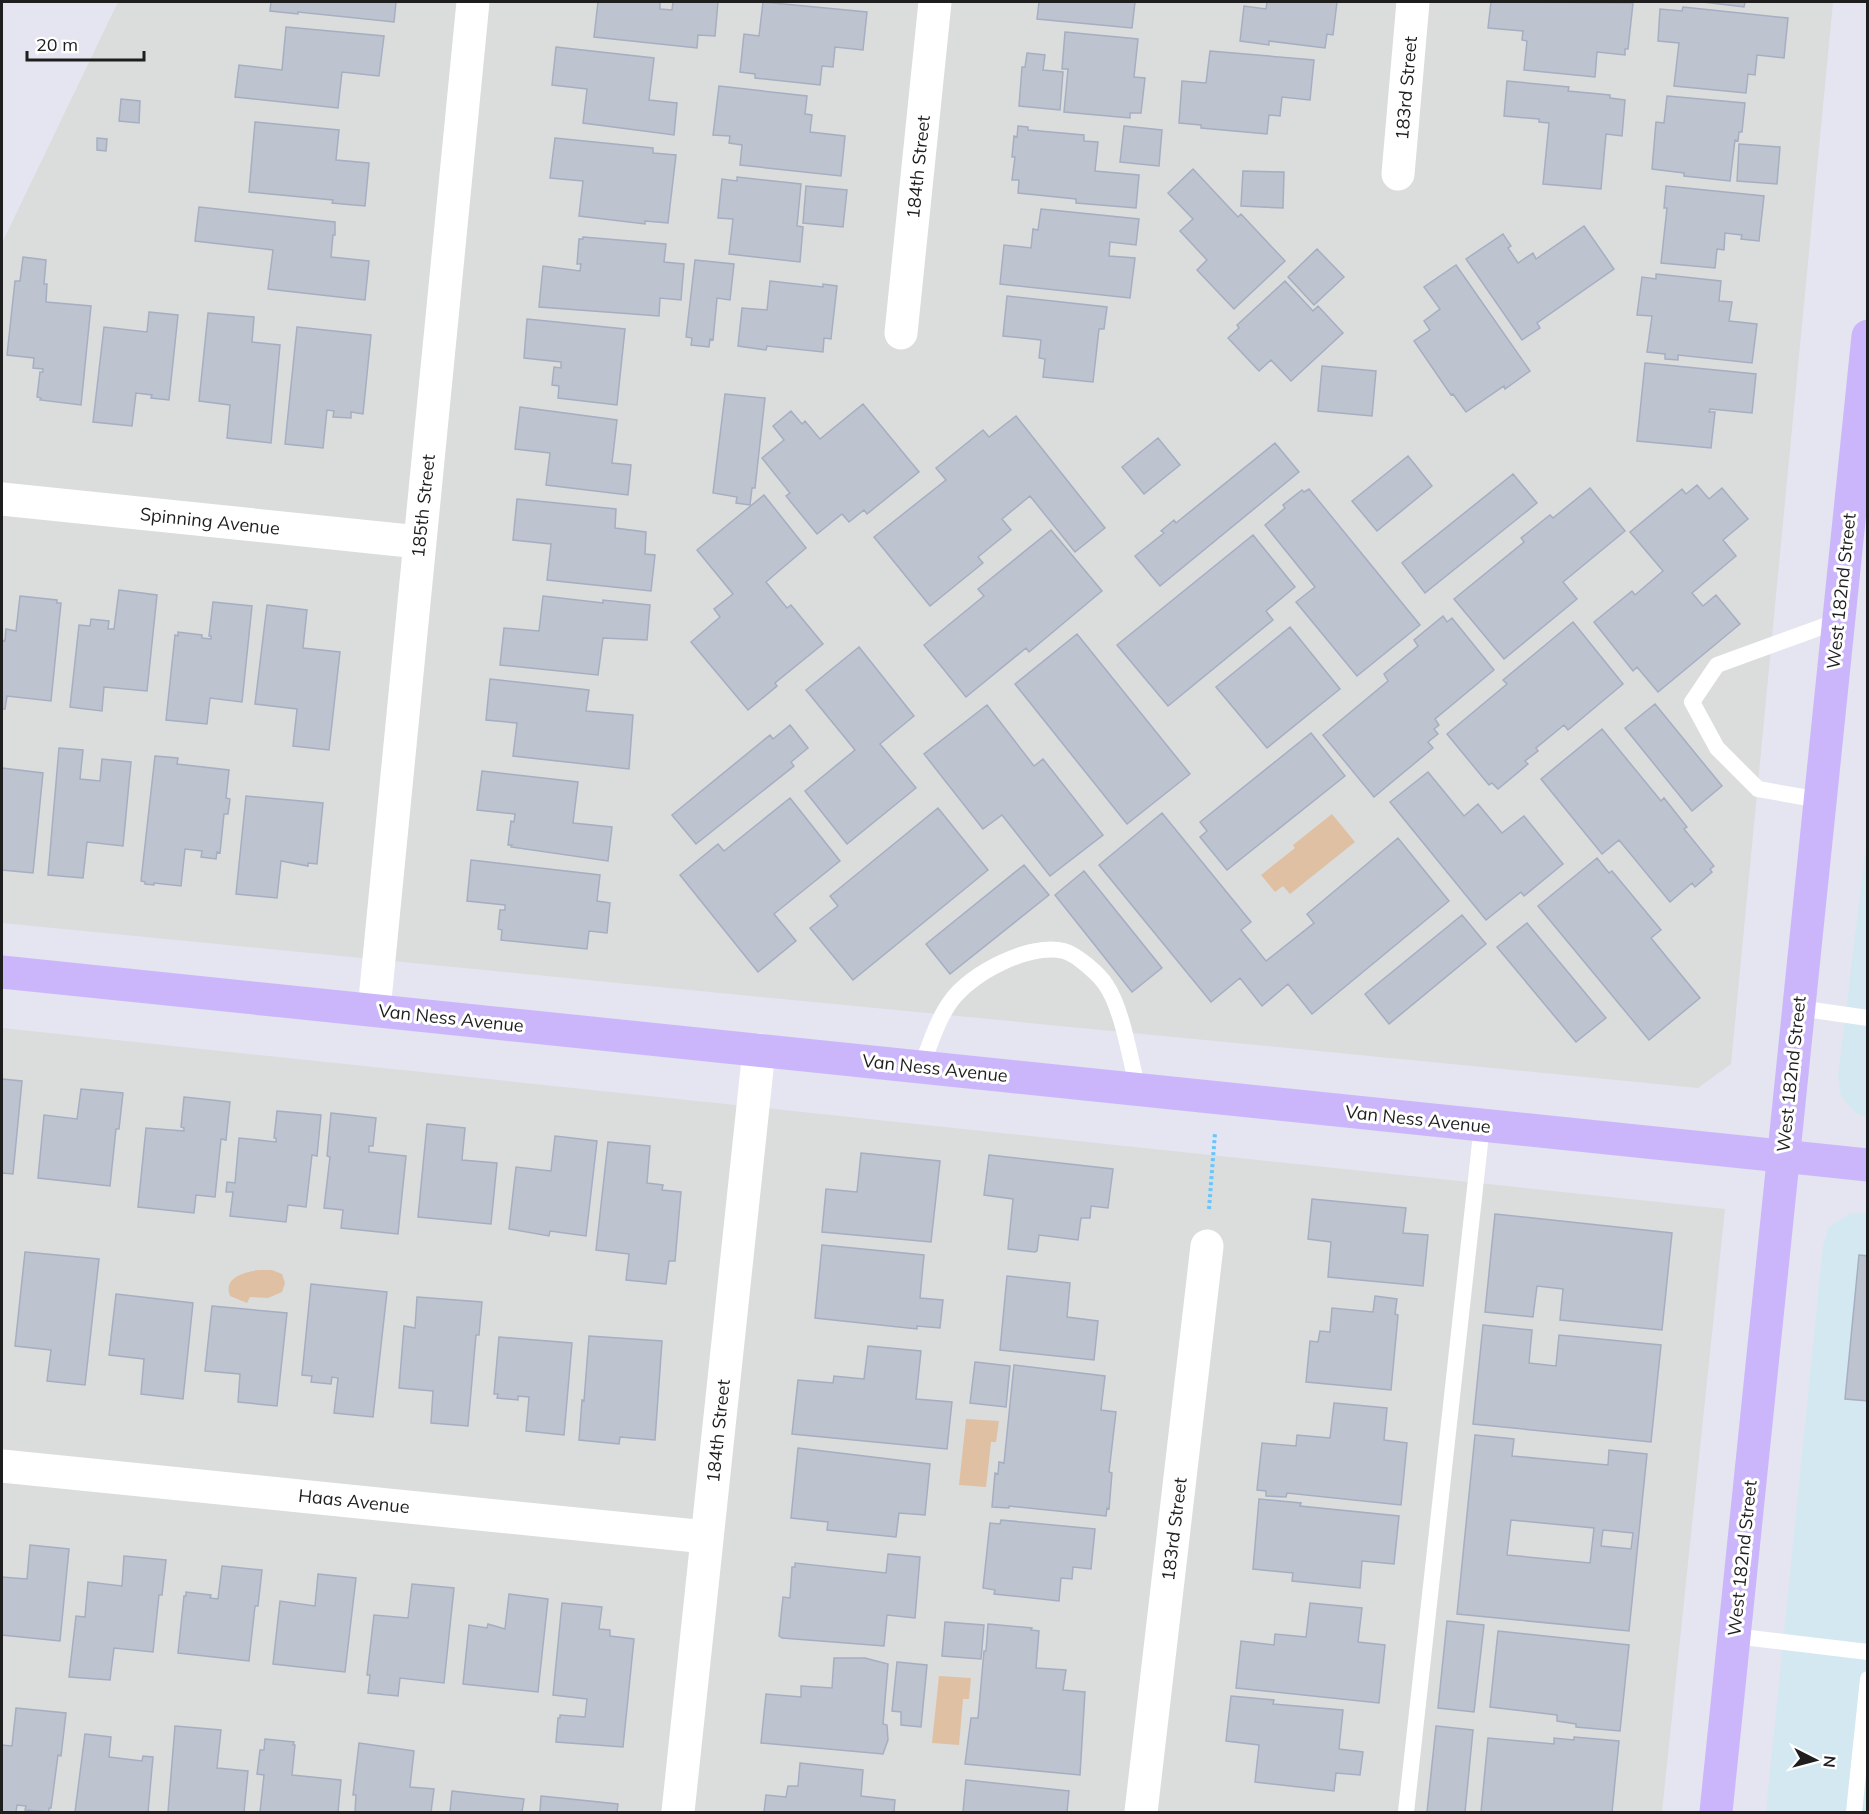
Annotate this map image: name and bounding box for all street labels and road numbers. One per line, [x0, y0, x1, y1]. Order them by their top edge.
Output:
street label: 183rd Street [1390, 35, 1422, 141]
street label: 184th Street [901, 114, 935, 220]
street label: 185th Street [406, 453, 440, 559]
street label: Spinning Avenue [139, 502, 281, 540]
street label: West 182nd Street [1821, 512, 1861, 670]
street label: West 182nd Street [1771, 995, 1811, 1153]
street label: Van Ness Avenue [377, 999, 525, 1037]
street label: Van Ness Avenue [861, 1049, 1009, 1087]
street label: Van Ness Avenue [1344, 1100, 1492, 1138]
street label: 184th Street [701, 1378, 735, 1484]
street label: 183rd Street [1156, 1476, 1192, 1582]
street label: West 182nd Street [1722, 1479, 1762, 1637]
street label: Haas Avenue [297, 1484, 411, 1518]

